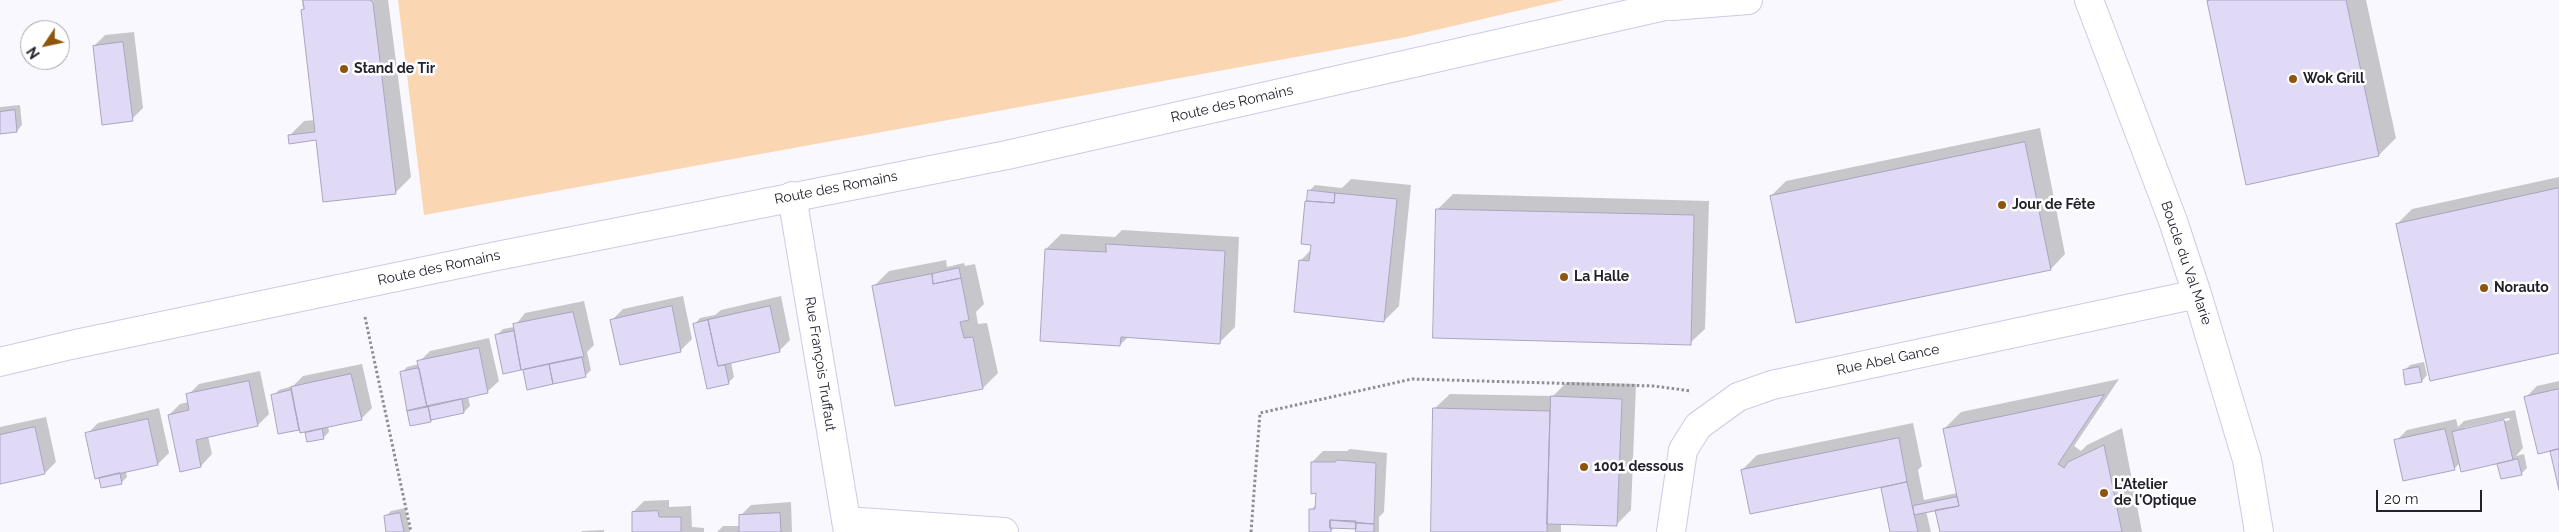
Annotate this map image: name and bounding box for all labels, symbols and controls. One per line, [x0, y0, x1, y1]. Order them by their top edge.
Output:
north arrow [20, 20, 70, 70]
text: N [24, 44, 43, 62]
place label: Stand de Tir [354, 61, 435, 77]
marker: Stand de Tir [338, 63, 350, 75]
place label: Wok Grill [2303, 71, 2364, 87]
marker: Wok Grill [2287, 73, 2299, 85]
street label: Route des Romains [1169, 82, 1295, 126]
street label: Route des Romains [773, 168, 899, 208]
place label: Jour de Fête [2012, 197, 2095, 213]
marker: Jour de Fête [1996, 199, 2008, 211]
street label: Boucle du Val Marie [2157, 199, 2215, 327]
street label: Route des Romains [376, 247, 502, 289]
place label: La Halle [1574, 269, 1629, 285]
marker: La Halle [1558, 271, 1570, 283]
place label: Norauto [2494, 280, 2549, 296]
marker: Norauto [2478, 282, 2490, 294]
street label: Rue François Truffaut [801, 295, 839, 433]
street label: Rue Abel Gance [1835, 341, 1941, 379]
place label: 1001 dessous [1594, 459, 1684, 475]
marker: 1001 dessous [1578, 461, 1590, 473]
place label: L'Atelier de l'Optique [2114, 477, 2196, 510]
scale bar [2379, 480, 2485, 512]
marker: L'Atelier de l'Optique [2098, 487, 2110, 499]
text: 20 m [2384, 490, 2419, 508]

